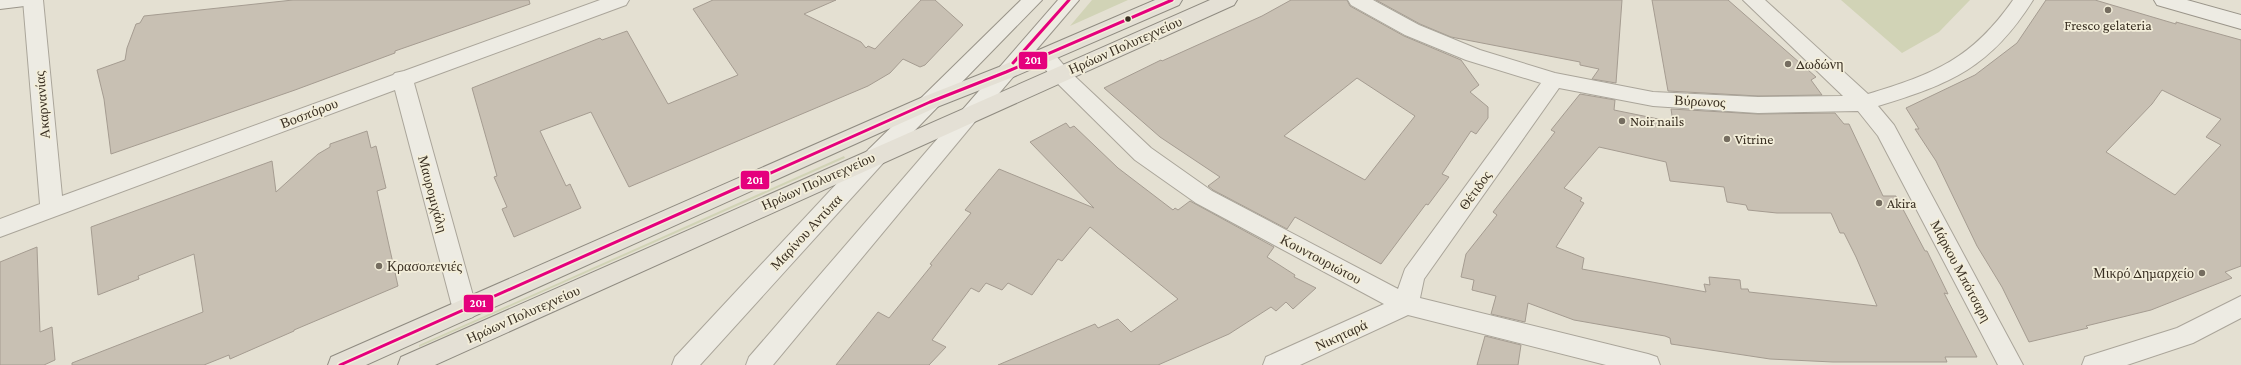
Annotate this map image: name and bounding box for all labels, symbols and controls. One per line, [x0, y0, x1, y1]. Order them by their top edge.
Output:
marker: Fresco gelateria [2103, 5, 2113, 15]
street label: Ηρώων Πολυτεχνείου [1066, 13, 1184, 77]
unlabelled marker [1123, 14, 1133, 24]
place label: Fresco gelateria [2064, 17, 2152, 33]
line badge: 201 [1018, 51, 1048, 70]
text: 201 [1025, 54, 1041, 66]
place label: Δωδώνη [1796, 56, 1843, 72]
marker: Δωδώνη [1783, 59, 1793, 69]
street label: Ακαρνανίας [31, 70, 53, 140]
street label: Βύρωνος [1674, 92, 1727, 110]
street label: Βοσπόρου [278, 95, 340, 131]
place label: Noir nails [1630, 113, 1684, 129]
marker: Noir nails [1617, 116, 1627, 126]
place label: Vitrine [1735, 131, 1773, 147]
marker: Vitrine [1722, 134, 1732, 144]
street label: Ηρώων Πολυτεχνείου [759, 149, 877, 213]
street label: Μαυρομιχάλη [415, 154, 451, 234]
street label: Θέτιδος [1455, 167, 1495, 213]
line badge: 201 [740, 170, 770, 190]
text: 201 [747, 174, 763, 186]
street label: Μαρίνου Αντύπα [767, 190, 846, 273]
place label: Akira [1887, 195, 1917, 211]
marker: Akira [1874, 198, 1884, 208]
street label: Μάρκου Μπότσαρη [1927, 217, 1995, 325]
street label: Κουντουριώτου [1278, 231, 1364, 287]
place label: Κρασοπενιές [387, 258, 463, 274]
marker: Κρασοπενιές [374, 261, 384, 271]
place label: Μικρό Δημαρχείο [2093, 265, 2194, 281]
marker: Μικρό Δημαρχείο [2197, 268, 2207, 278]
street label: Ηρώων Πολυτεχνείου [464, 282, 582, 346]
line badge: 201 [463, 294, 494, 313]
text: 201 [470, 297, 486, 309]
street label: Νικηταρά [1312, 316, 1370, 354]

